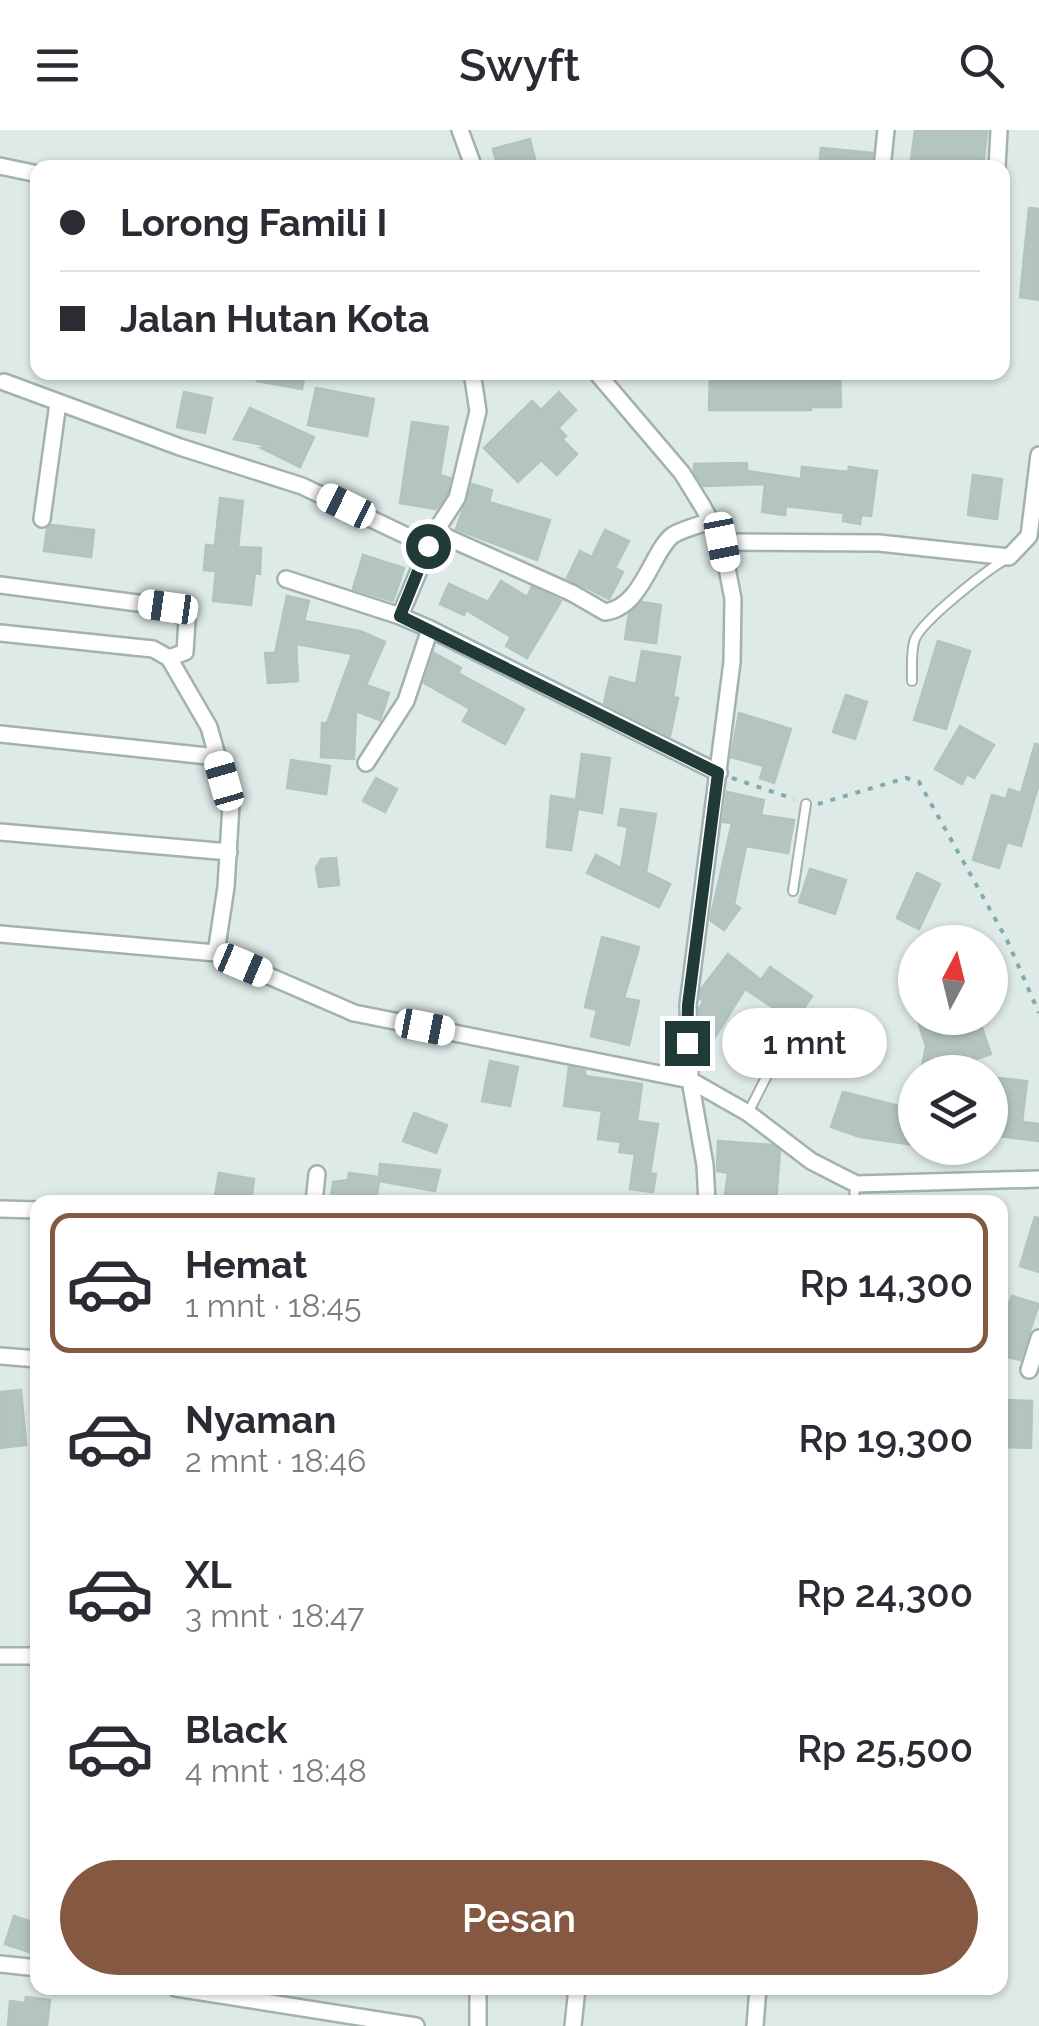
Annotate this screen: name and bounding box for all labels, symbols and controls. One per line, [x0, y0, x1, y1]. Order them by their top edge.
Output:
icon: menu [30, 38, 85, 93]
icon: search [954, 38, 1009, 93]
text: Swyft [459, 39, 580, 92]
text: Lorong Famili I [120, 200, 388, 245]
text: Jalan Hutan Kota [120, 296, 429, 341]
car [312, 479, 380, 533]
car [702, 510, 742, 574]
route start [406, 524, 451, 569]
car [136, 588, 200, 626]
car [201, 748, 247, 814]
north arrow [898, 925, 1008, 1035]
map controls [898, 925, 1008, 1165]
car [210, 939, 276, 991]
car [393, 1007, 457, 1047]
callout: 1 mnt [722, 1008, 887, 1078]
route end [665, 1021, 710, 1066]
text: 1 mnt [763, 1024, 846, 1061]
button: layers [898, 1055, 1008, 1165]
icon: car [65, 1238, 155, 1328]
text: Hemat [185, 1242, 307, 1287]
text: Rp 14,300 [800, 1261, 973, 1306]
text: 1 mnt · 18:45 [185, 1287, 361, 1324]
icon: car [65, 1393, 155, 1483]
text: Nyaman [185, 1397, 336, 1442]
text: Rp 19,300 [799, 1416, 973, 1461]
text: 2 mnt · 18:46 [185, 1442, 366, 1479]
icon: car [65, 1548, 155, 1638]
text: XL [185, 1552, 232, 1597]
text: Rp 24,300 [797, 1571, 973, 1616]
text: 3 mnt · 18:47 [185, 1597, 364, 1634]
icon: car [65, 1703, 155, 1793]
text: Black [185, 1707, 287, 1752]
text: Rp 25,500 [797, 1726, 973, 1771]
text: 4 mnt · 18:48 [185, 1752, 367, 1789]
button: Pesan [60, 1860, 978, 1975]

